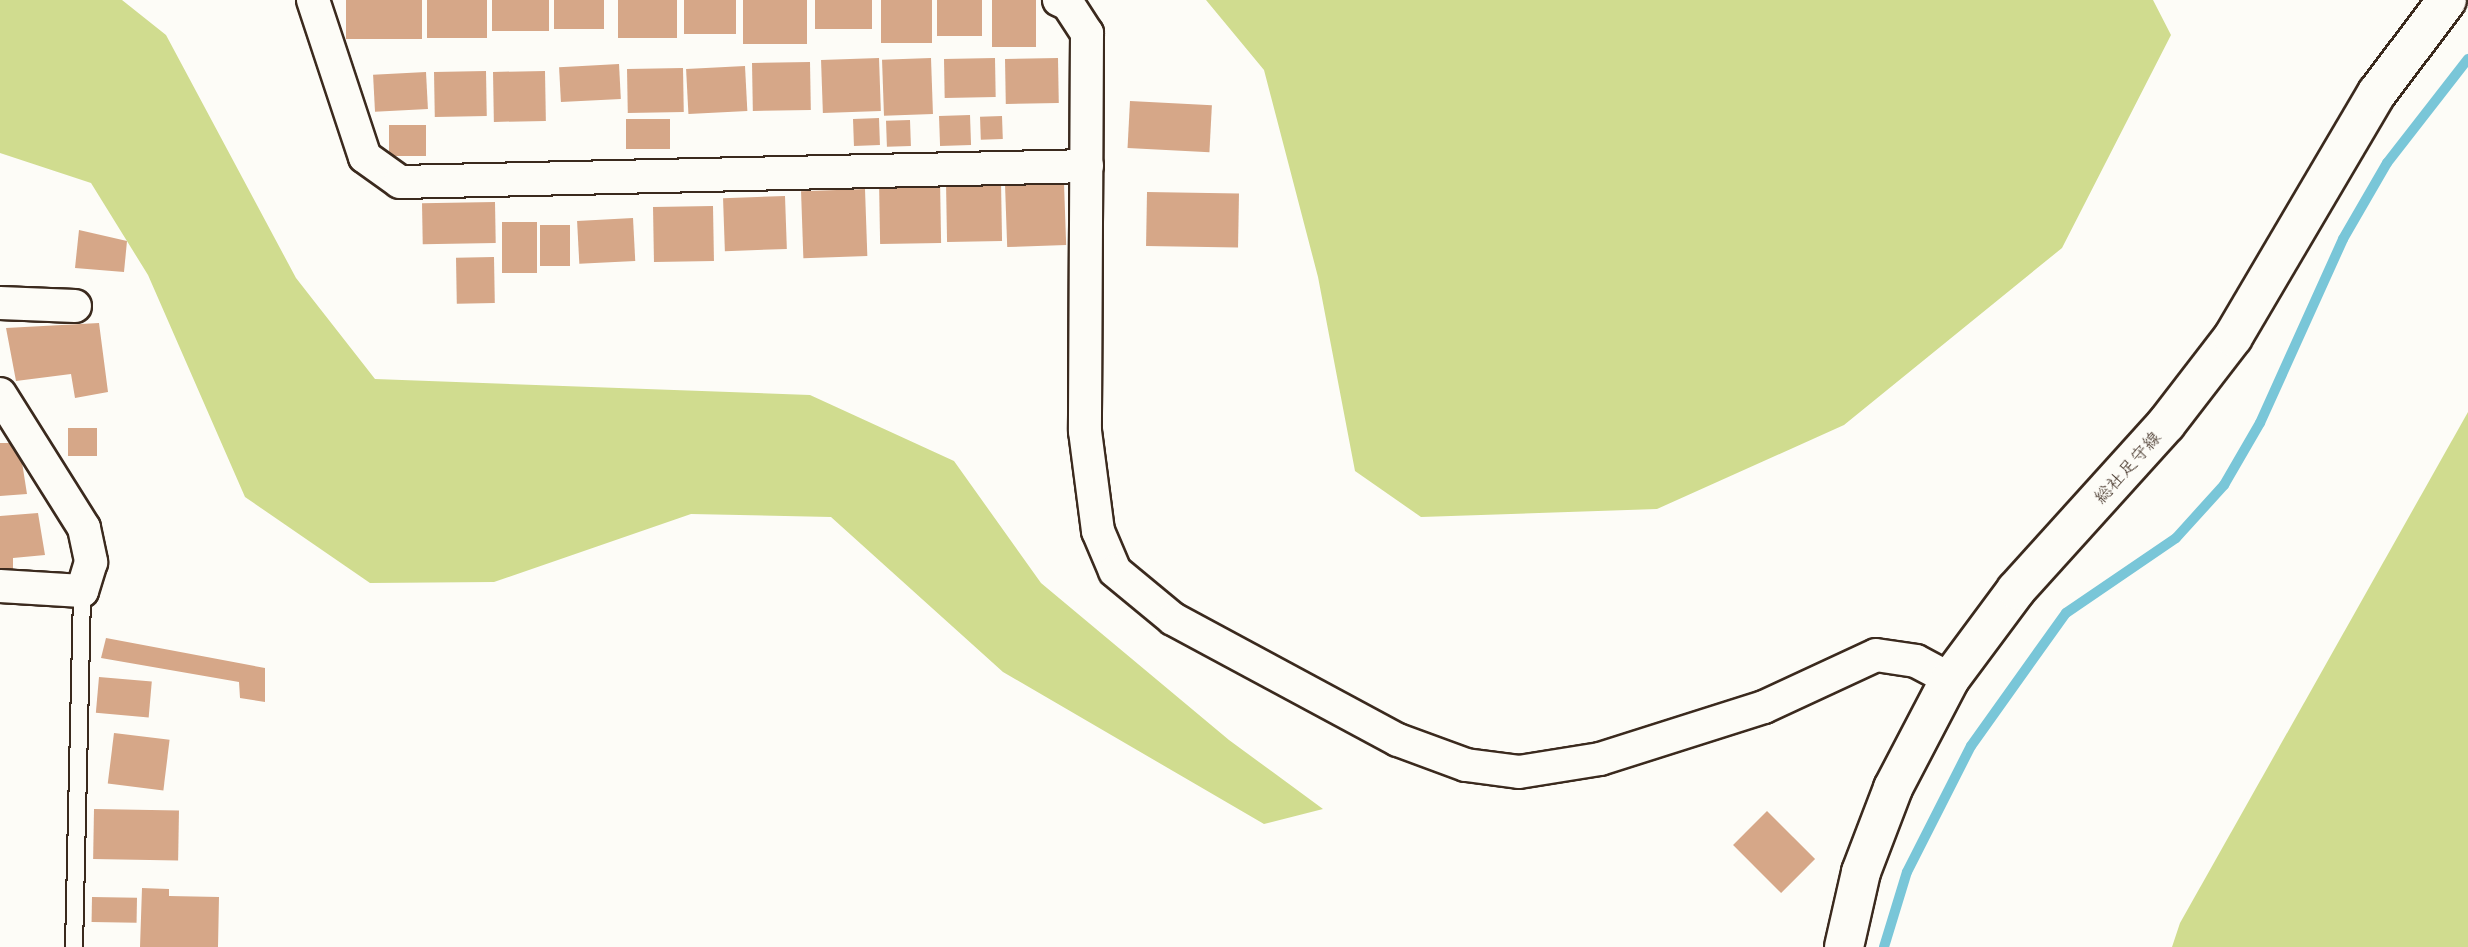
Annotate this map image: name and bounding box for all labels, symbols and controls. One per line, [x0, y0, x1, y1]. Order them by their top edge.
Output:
street label: 総社足守線 [2089, 426, 2165, 508]

